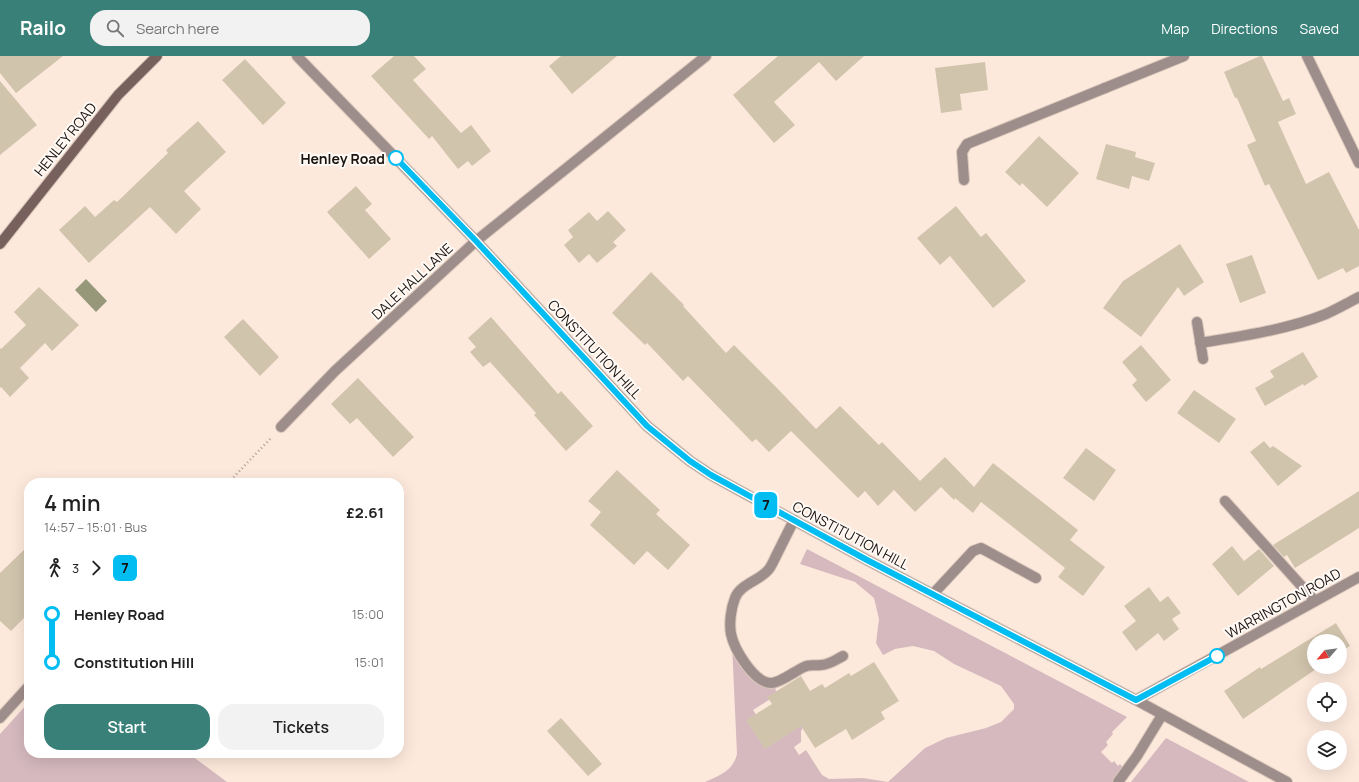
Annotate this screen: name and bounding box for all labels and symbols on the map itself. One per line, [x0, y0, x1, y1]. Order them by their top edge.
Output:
street label: HENLEY ROAD [30, 98, 100, 180]
place label: Henley Road [300, 149, 385, 168]
marker: Henley Road [388, 150, 404, 166]
street label: DALE HALL LANE [367, 238, 457, 324]
street label: CONSTITUTION HILL [544, 295, 646, 403]
line badge: 7 [753, 492, 779, 518]
street label: CONSTITUTION HILL [789, 496, 913, 574]
street label: WARRINGTON ROAD [1222, 563, 1344, 643]
north arrow [1307, 634, 1347, 674]
unlabelled marker [1209, 648, 1225, 664]

